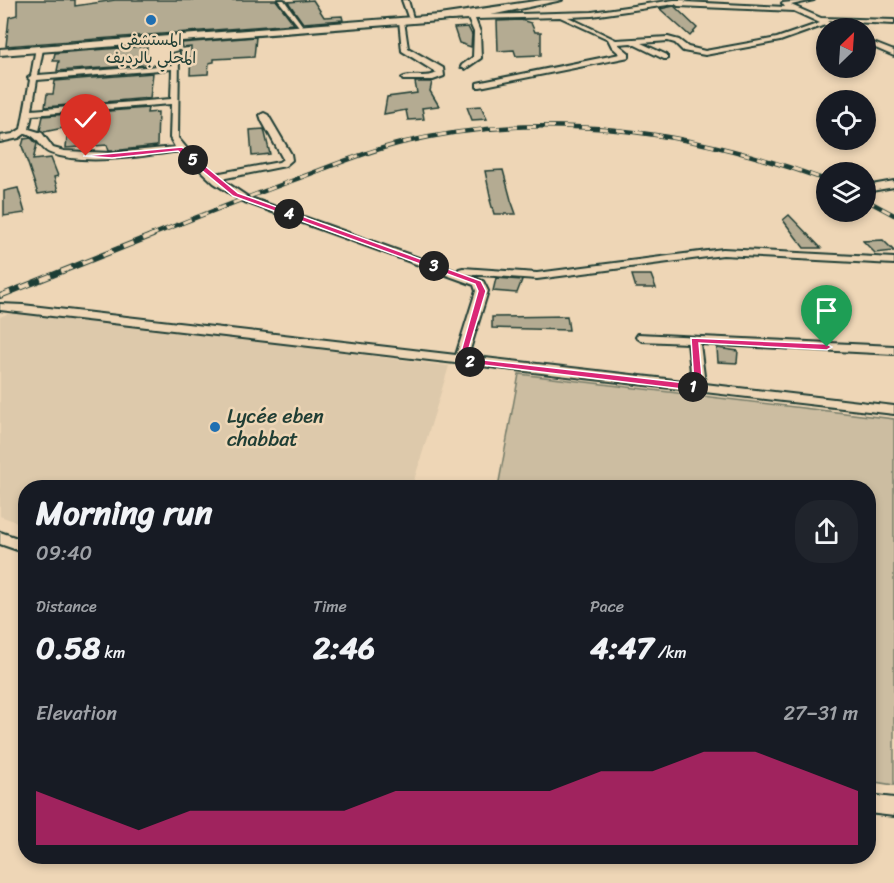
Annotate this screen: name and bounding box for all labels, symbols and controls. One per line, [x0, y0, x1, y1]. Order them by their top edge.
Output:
marker: المستشفى المحلي بالرديف [144, 13, 158, 27]
north arrow [816, 18, 876, 78]
map controls [816, 18, 876, 222]
place label: المستشفى المحلي بالرديف [106, 25, 196, 72]
button: locate [816, 90, 876, 150]
pin [60, 94, 111, 156]
icon: check [69, 103, 102, 136]
pin: 5 [178, 145, 208, 175]
text: 5 [188, 145, 198, 174]
button: layers [816, 162, 876, 222]
pin: 4 [274, 199, 304, 229]
text: 4 [284, 199, 294, 228]
pin: 3 [419, 251, 449, 281]
text: 3 [430, 251, 438, 280]
pin [801, 285, 852, 347]
icon: arrive [810, 294, 843, 327]
pin: 2 [455, 347, 485, 377]
text: 2 [465, 347, 475, 376]
pin: 1 [678, 372, 708, 402]
text: 1 [690, 372, 696, 401]
place label: Lycée eben chabbat [227, 399, 324, 457]
marker: Lycée eben chabbat [208, 420, 222, 434]
text: Morning run [36, 484, 212, 542]
button: share [795, 500, 858, 563]
text: 09:40 [36, 536, 92, 571]
text: Distance [36, 592, 97, 621]
text: Time [313, 592, 347, 621]
text: Pace [590, 592, 624, 621]
text: 0.58 [36, 621, 100, 675]
text: 2:46 [313, 621, 375, 675]
text: 4:47 [590, 621, 654, 675]
text: km [100, 638, 125, 667]
text: /km [654, 638, 687, 667]
text: Elevation [36, 696, 117, 731]
text: 27–31 m [784, 696, 858, 731]

